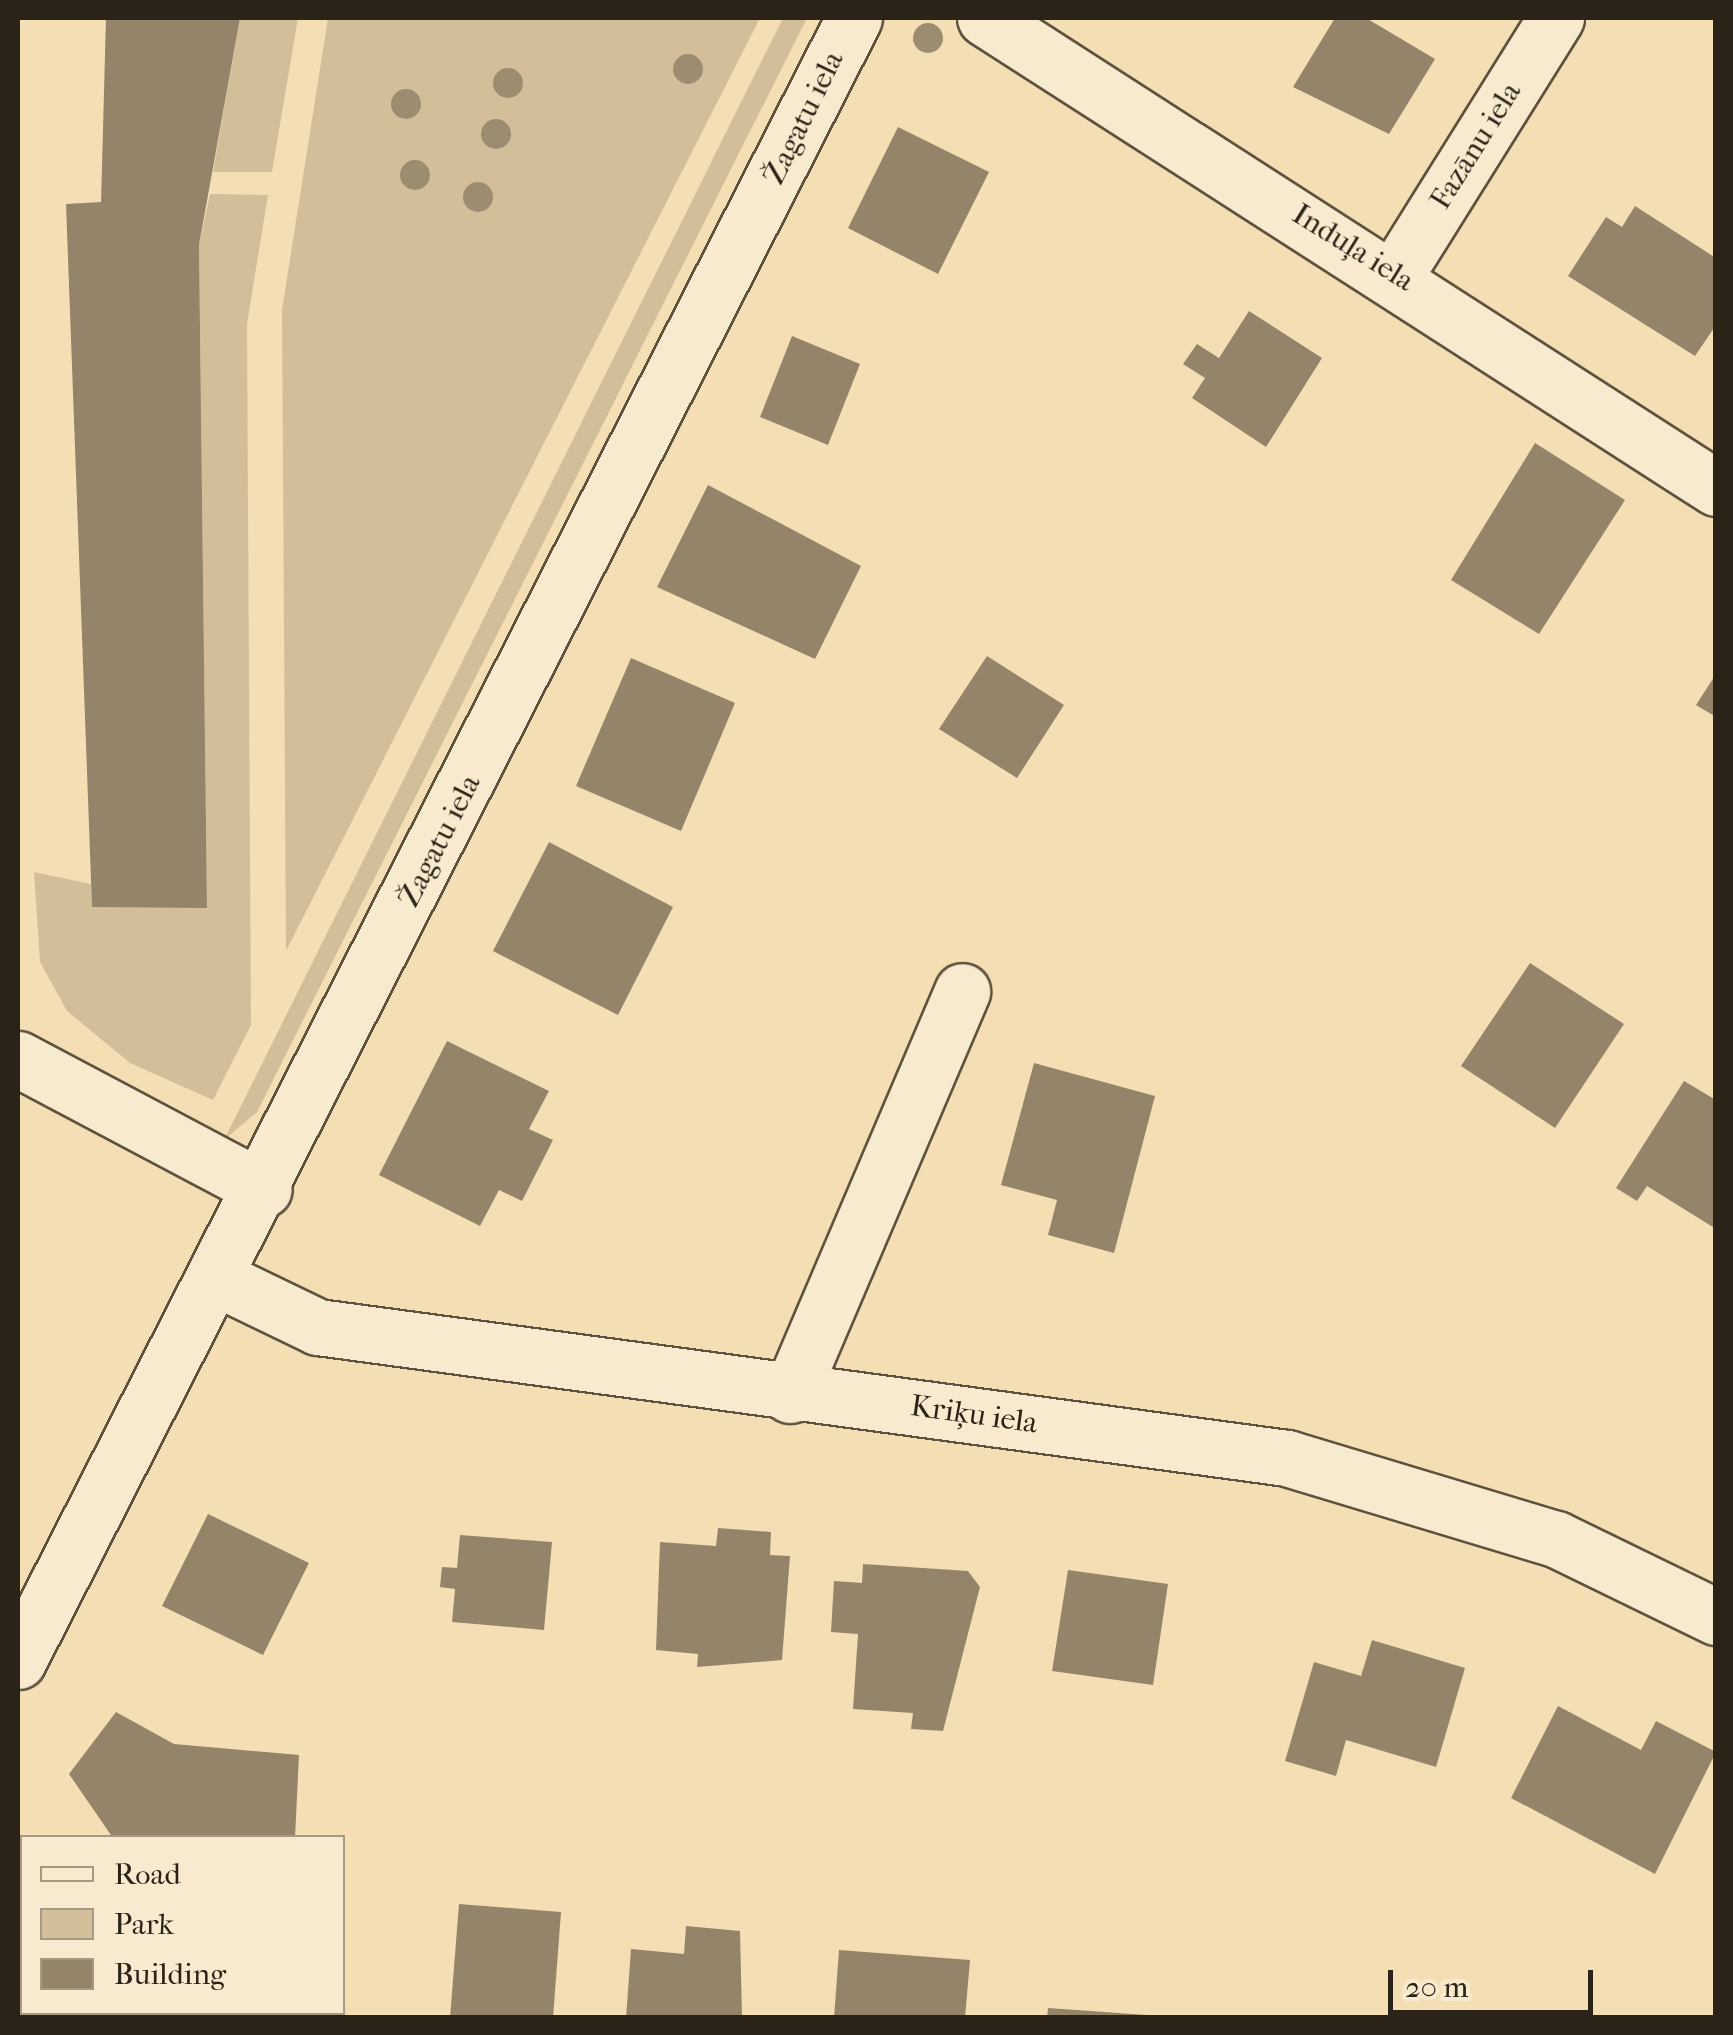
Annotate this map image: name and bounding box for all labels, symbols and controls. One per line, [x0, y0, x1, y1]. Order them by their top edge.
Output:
street label: Žagatu iela [756, 46, 852, 190]
street label: Fazānu iela [1423, 76, 1529, 216]
street label: Induļa iela [1286, 197, 1420, 299]
street label: Žagatu iela [391, 769, 489, 913]
street label: Kriķu iela [908, 1388, 1040, 1442]
legend [20, 1835, 345, 2015]
text: Road [114, 1857, 181, 1892]
text: Park [114, 1907, 174, 1942]
scale bar [1393, 1950, 1598, 2012]
text: Building [114, 1957, 226, 1992]
text: 20 m [1405, 1970, 1468, 2005]

